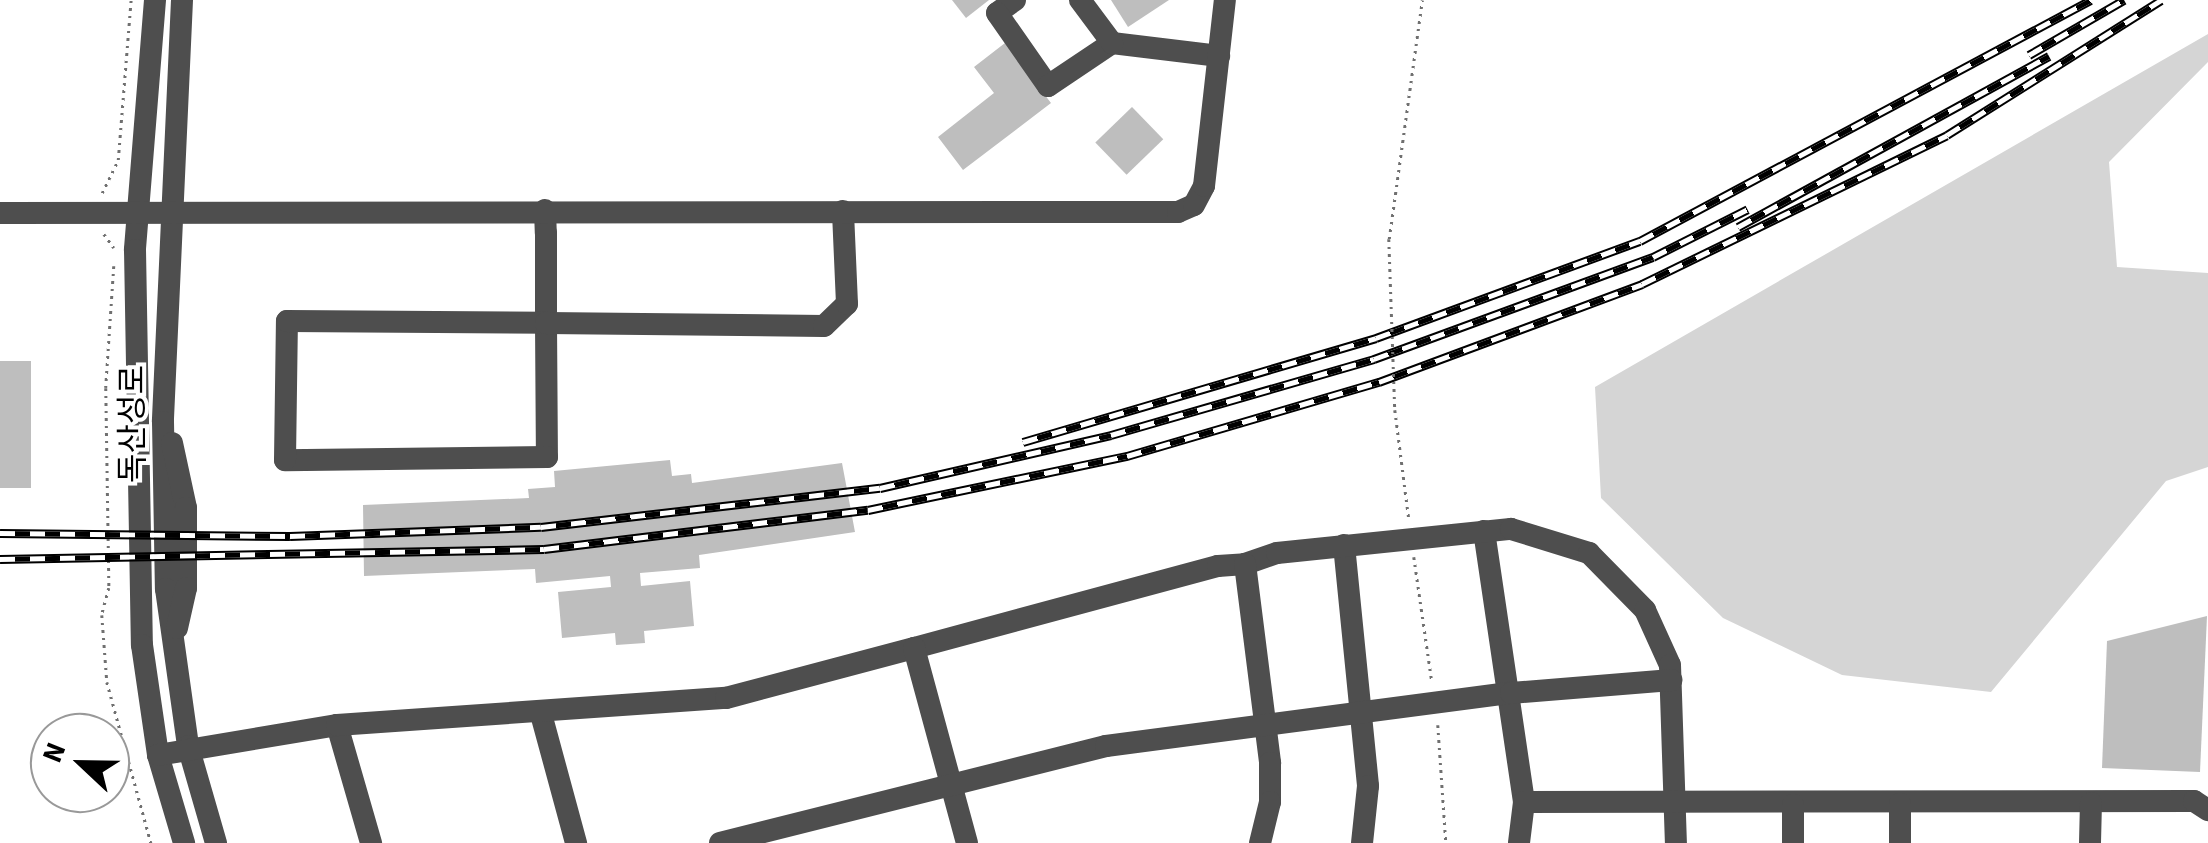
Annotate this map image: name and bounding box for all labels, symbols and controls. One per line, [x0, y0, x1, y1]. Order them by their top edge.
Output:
street label: 독산성로 [114, 365, 152, 483]
north arrow [30, 713, 130, 813]
text: N [32, 736, 76, 769]

